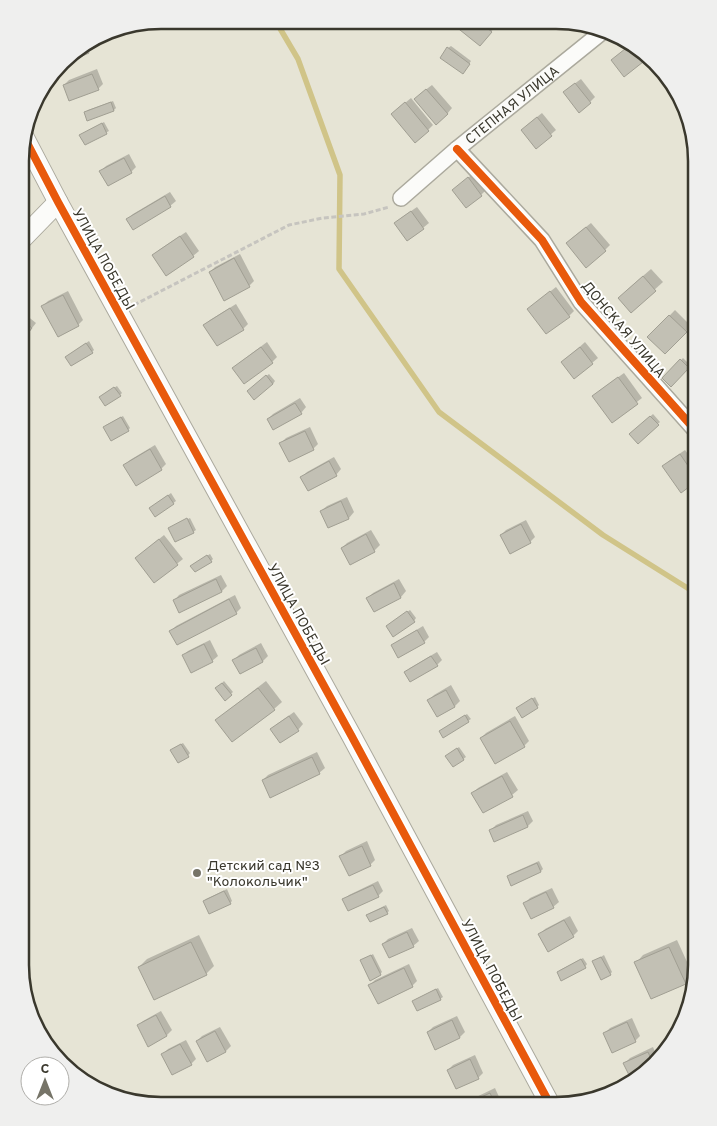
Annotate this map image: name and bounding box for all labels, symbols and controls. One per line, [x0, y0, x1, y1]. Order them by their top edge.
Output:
street label: СТЕПНАЯ УЛИЦА [462, 63, 563, 149]
street label: УЛИЦА ПОБЕДЫ [68, 206, 138, 313]
street label: ДОНСКАЯ УЛИЦА [577, 278, 668, 382]
street label: УЛИЦА ПОБЕДЫ [263, 561, 333, 668]
place label: Детский сад №3 "Колокольчик" [207, 858, 320, 891]
marker: Детский сад №3 "Колокольчик" [191, 867, 203, 879]
street label: УЛИЦА ПОБЕДЫ [457, 917, 525, 1025]
north arrow [20, 1056, 70, 1106]
text: С [41, 1061, 50, 1078]

